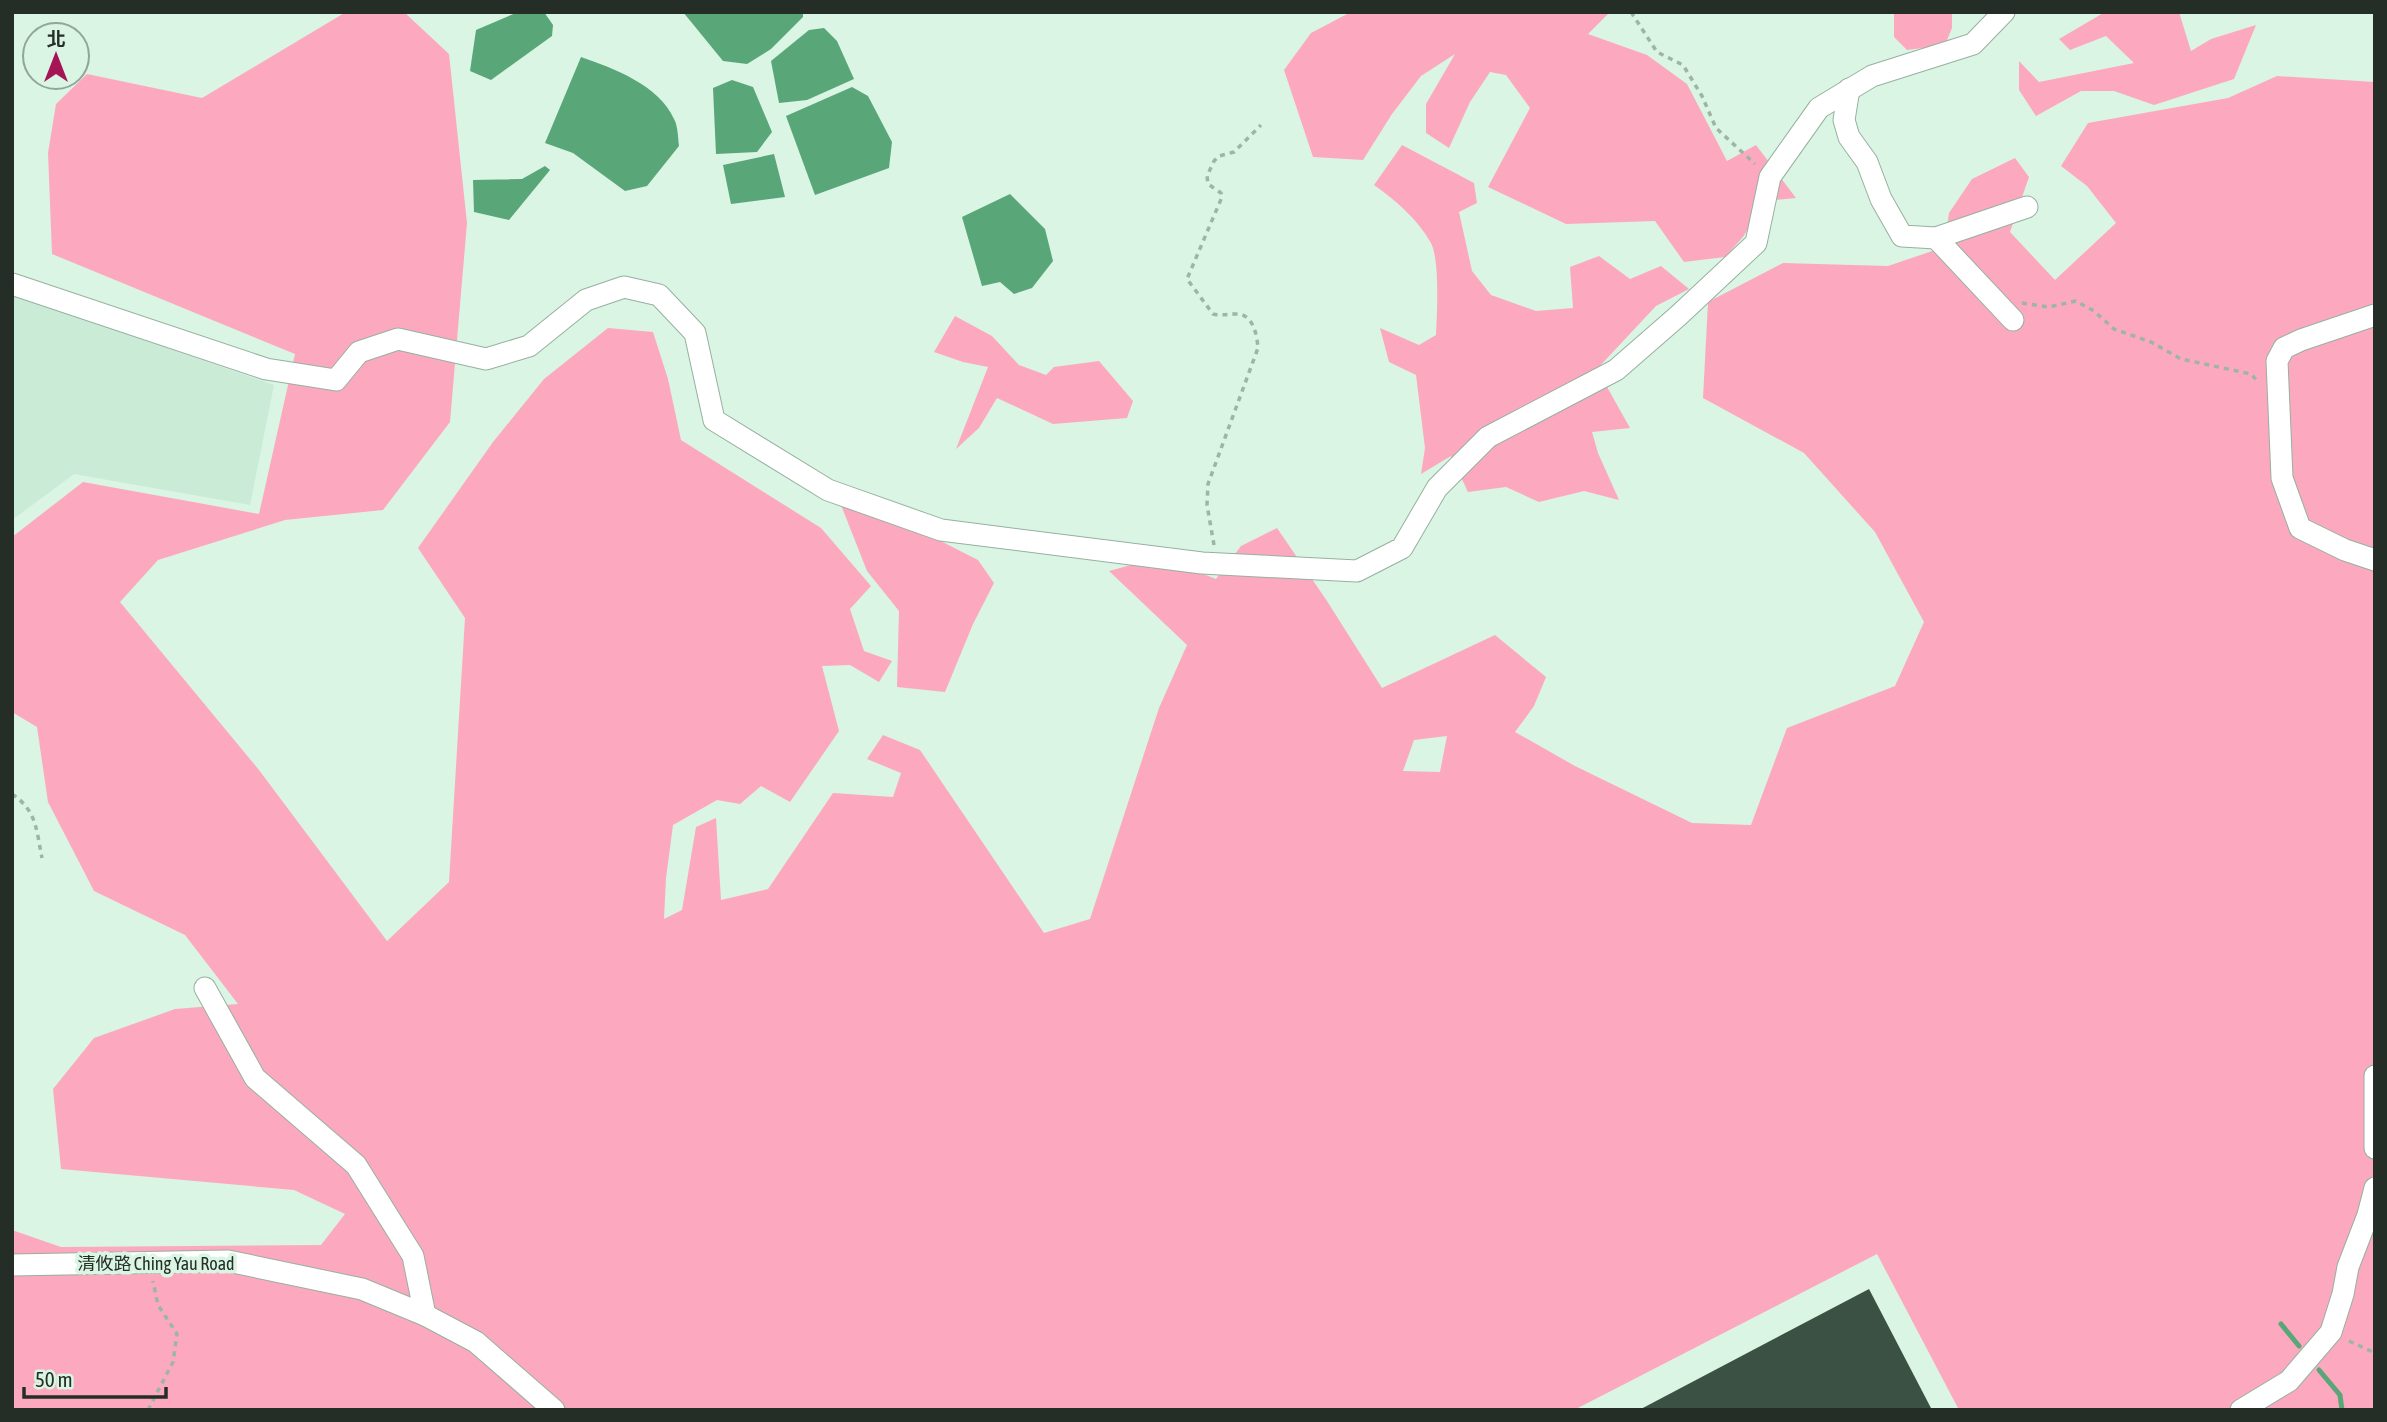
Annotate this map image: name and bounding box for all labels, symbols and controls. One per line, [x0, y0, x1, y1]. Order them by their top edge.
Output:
north arrow [21, 21, 91, 91]
text: 北 [46, 28, 66, 50]
street label: 清攸路 Ching Yau Road [77, 1253, 235, 1274]
scale bar [24, 1356, 166, 1400]
text: 50 m [35, 1367, 73, 1391]

